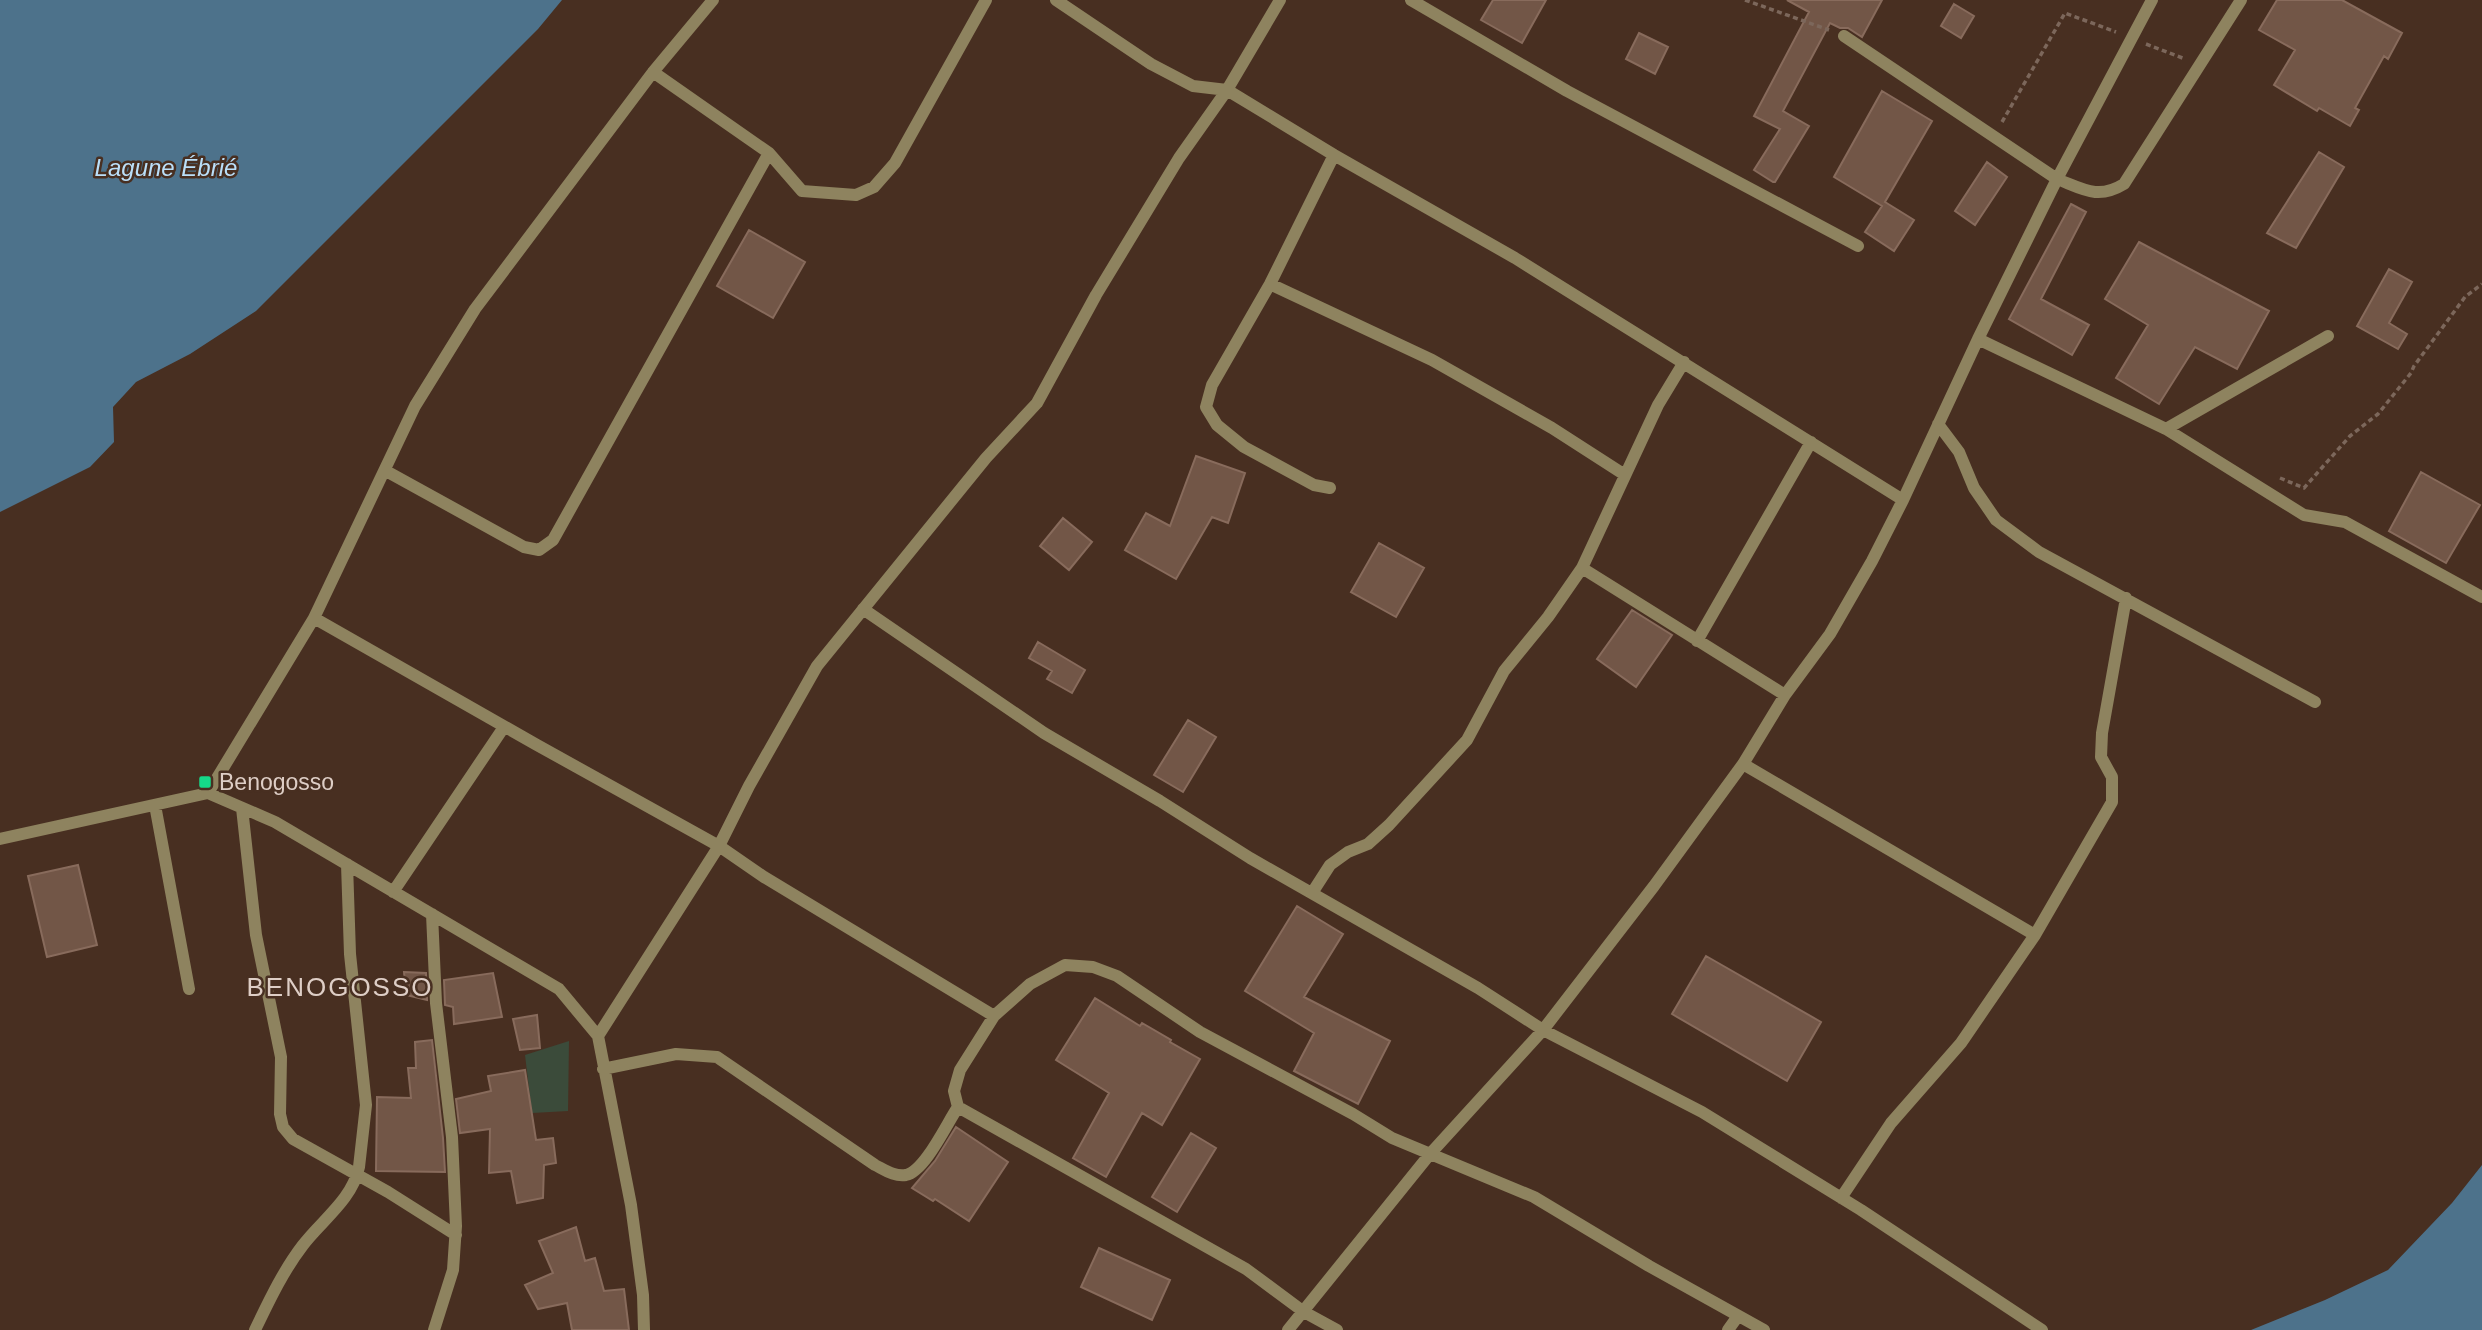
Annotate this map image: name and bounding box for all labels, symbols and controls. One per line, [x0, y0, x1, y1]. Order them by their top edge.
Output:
water label: Lagune Ébrié [95, 154, 237, 181]
place label: Benogosso [219, 769, 334, 795]
marker: Benogosso [197, 774, 213, 790]
district label: BENOGOSSO [246, 972, 434, 1002]

